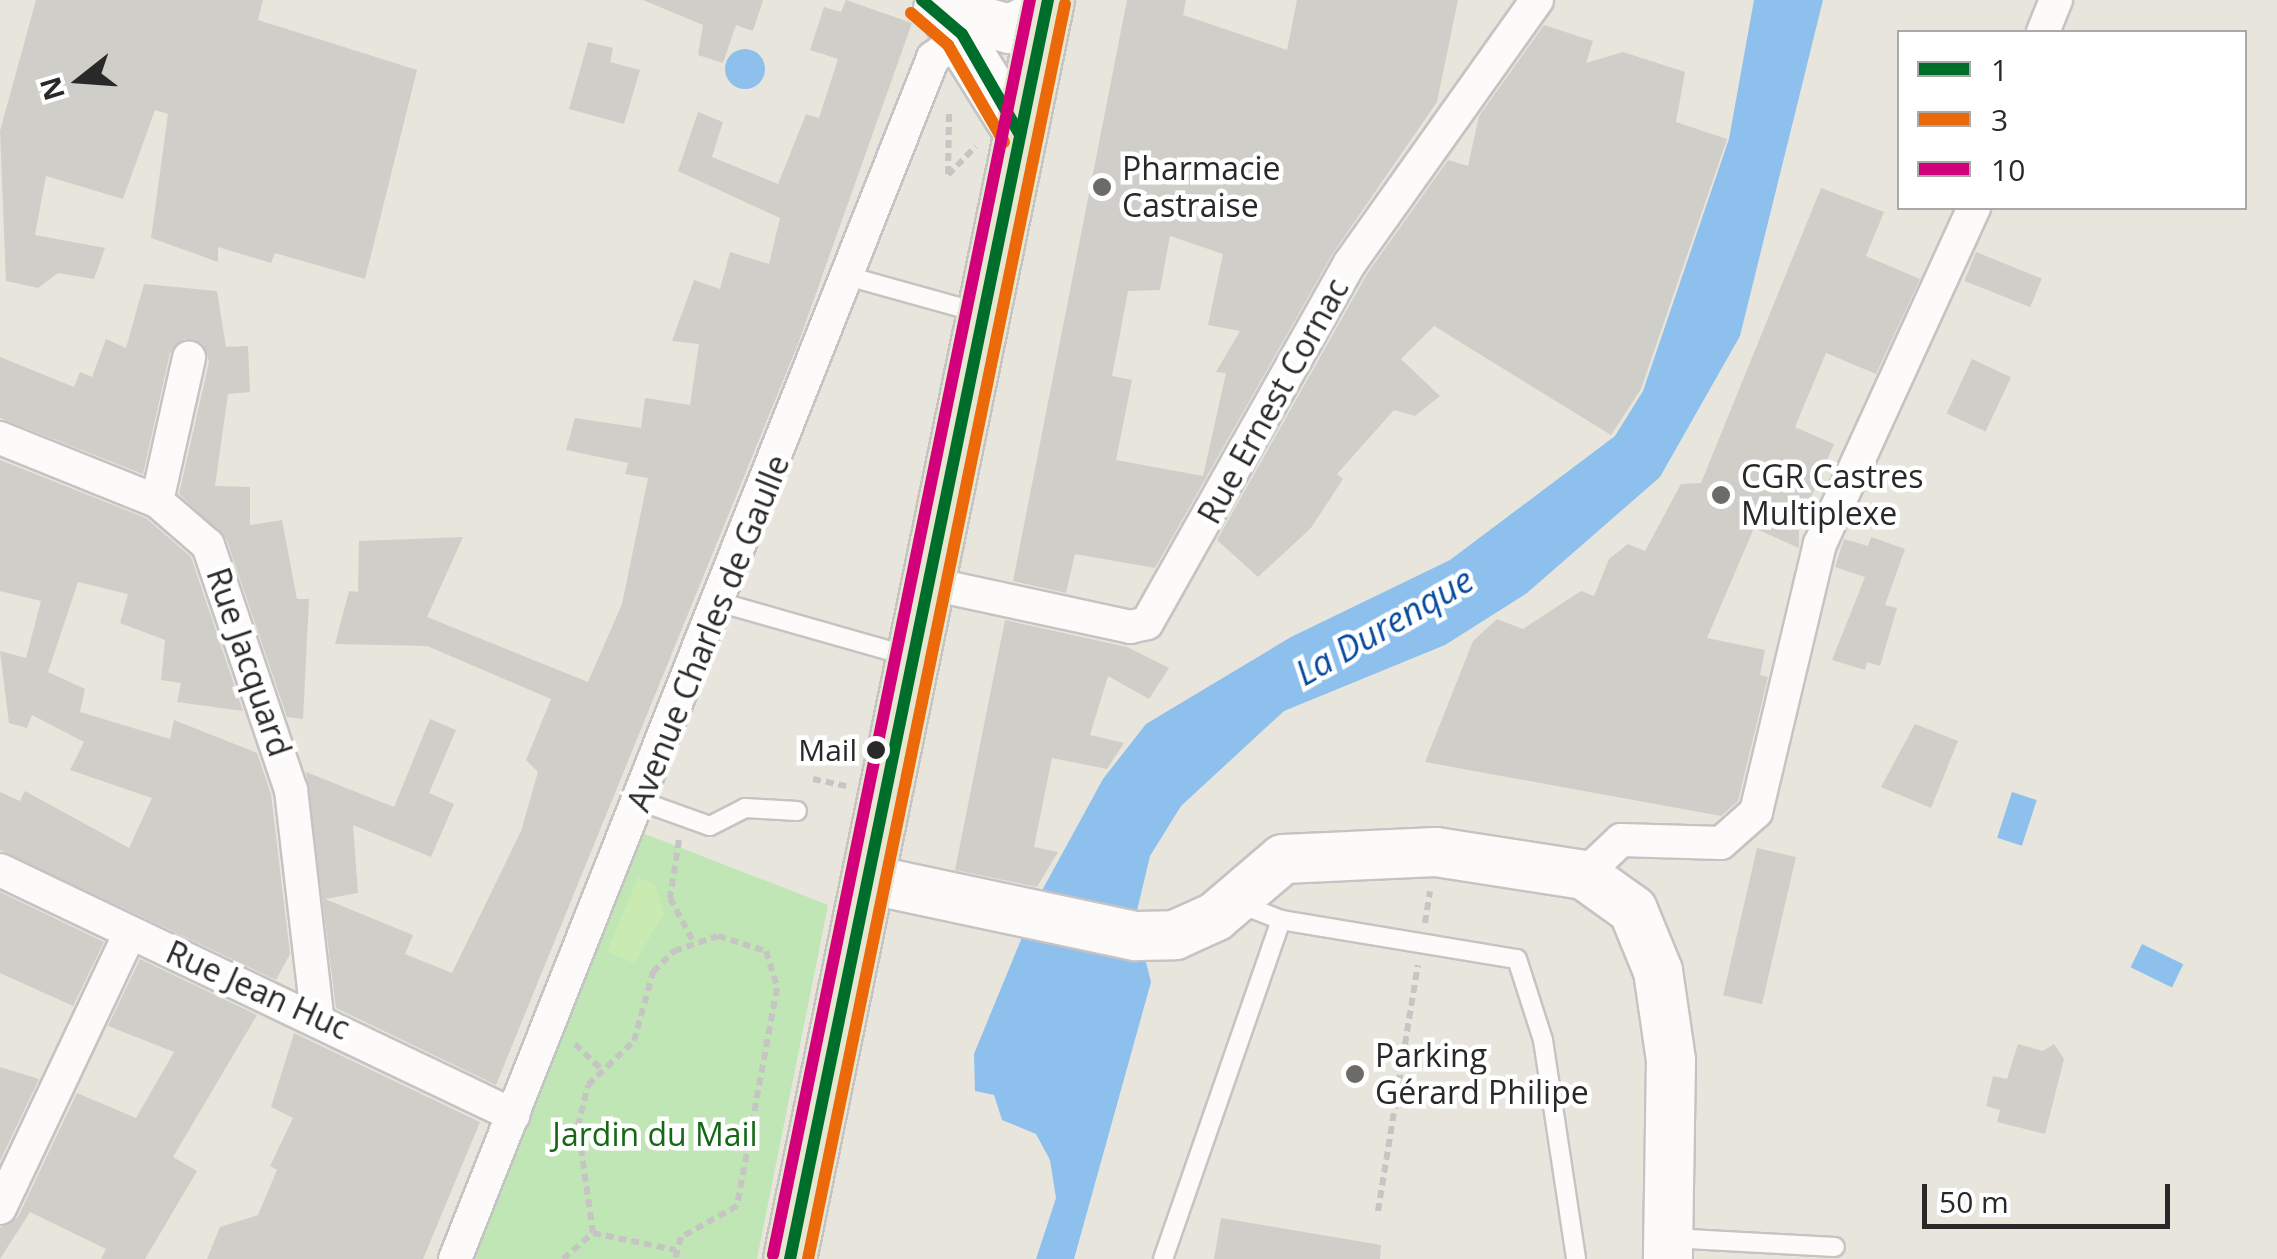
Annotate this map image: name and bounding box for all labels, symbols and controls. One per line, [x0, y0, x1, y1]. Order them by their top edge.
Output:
north arrow [30, 30, 130, 130]
legend [1897, 30, 2247, 210]
text: 1 [1991, 49, 2008, 90]
text: N [30, 72, 73, 105]
text: 3 [1991, 99, 2008, 140]
text: 10 [1991, 149, 2025, 190]
place label: Pharmacie Castraise [1122, 150, 1281, 225]
marker: Pharmacie Castraise [1091, 176, 1113, 198]
street label: Rue Ernest Cornac [1190, 272, 1356, 530]
street label: Avenue Charles de Gaulle [619, 449, 797, 817]
place label: CGR Castres Multiplexe [1741, 458, 1923, 533]
marker: CGR Castres Multiplexe [1710, 484, 1732, 506]
water label: La Durenque [1288, 558, 1480, 694]
street label: Rue Jacquard [199, 563, 299, 761]
place label: Mail [798, 732, 857, 768]
marker: Mail [866, 740, 886, 760]
street label: Rue Jean Huc [160, 933, 356, 1047]
place label: Parking Gérard Philipe [1375, 1037, 1589, 1112]
marker: Parking Gérard Philipe [1344, 1063, 1366, 1085]
park label: Jardin du Mail [552, 1115, 758, 1153]
scale bar [1927, 1164, 2174, 1226]
text: 50 m [1939, 1181, 2009, 1222]

